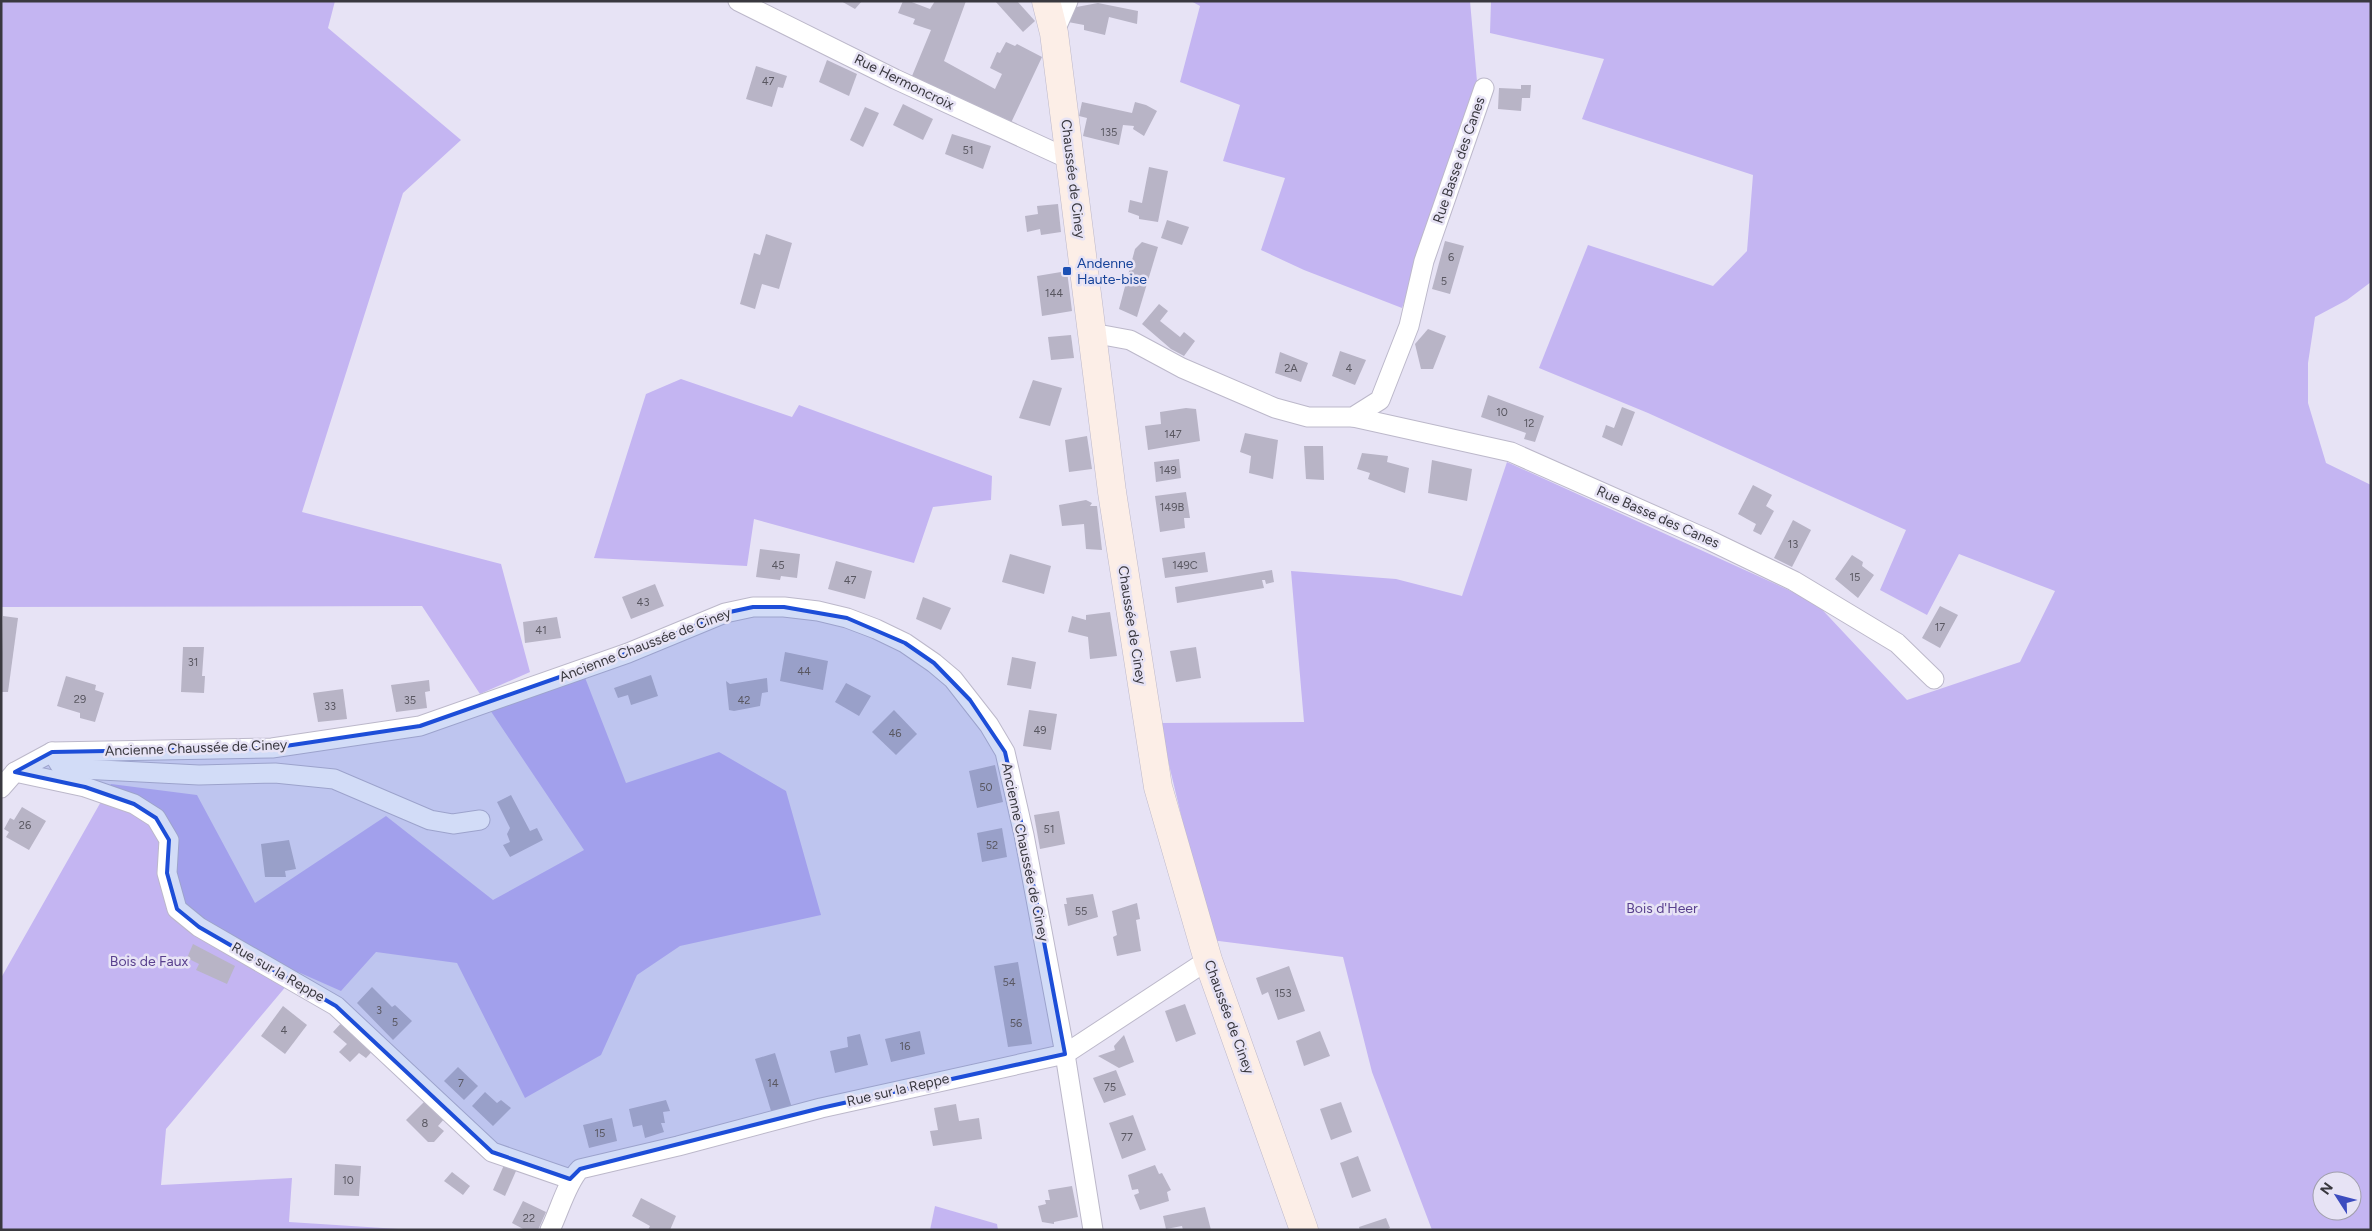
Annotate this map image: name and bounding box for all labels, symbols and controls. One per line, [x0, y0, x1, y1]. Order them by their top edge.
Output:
street label: Rue Hermoncroix [851, 51, 957, 114]
house number: 47 [762, 75, 774, 88]
street label: Rue Basse des Canes [1429, 95, 1489, 225]
street label: Chaussée de Ciney [1057, 118, 1089, 240]
house number: 135 [1101, 126, 1117, 139]
house number: 51 [963, 144, 973, 157]
house number: 6 [1448, 251, 1454, 264]
place label: Andenne Haute-bise [1077, 255, 1147, 288]
marker: Andenne Haute-bise [1061, 265, 1073, 277]
house number: 5 [1441, 275, 1447, 288]
house number: 144 [1045, 287, 1063, 300]
house number: 2A [1284, 362, 1298, 375]
house number: 4 [1346, 362, 1353, 375]
house number: 10 [1496, 406, 1508, 419]
house number: 12 [1524, 417, 1534, 430]
house number: 147 [1164, 428, 1182, 441]
house number: 149 [1159, 464, 1177, 477]
street label: Rue Basse des Canes [1594, 482, 1722, 552]
house number: 149B [1160, 501, 1184, 514]
house number: 13 [1788, 538, 1798, 551]
house number: 45 [771, 559, 785, 572]
house number: 149C [1172, 559, 1198, 572]
street label: Chaussée de Ciney [1114, 564, 1150, 686]
house number: 15 [1850, 571, 1860, 584]
house number: 47 [844, 574, 856, 587]
house number: 43 [637, 596, 649, 609]
street label: Ancienne Chaussée de Ciney [557, 604, 734, 686]
house number: 17 [1935, 621, 1945, 634]
house number: 41 [535, 624, 547, 637]
house number: 31 [188, 656, 198, 669]
house number: 44 [797, 665, 811, 678]
house number: 29 [74, 693, 86, 706]
house number: 35 [404, 694, 416, 707]
house number: 42 [738, 694, 750, 707]
house number: 33 [324, 700, 336, 713]
house number: 49 [1033, 724, 1047, 737]
house number: 46 [888, 727, 902, 740]
street label: Ancienne Chaussée de Ciney [105, 736, 288, 760]
street label: Ancienne Chaussée de Ciney [998, 761, 1052, 944]
house number: 50 [979, 781, 993, 794]
house number: 26 [19, 819, 31, 832]
house number: 51 [1044, 823, 1054, 836]
house number: 52 [986, 839, 998, 852]
park label: Bois d'Heer [1626, 900, 1698, 917]
house number: 55 [1075, 905, 1087, 918]
street label: Rue sur la Reppe [229, 939, 328, 1006]
park label: Bois de Faux [110, 953, 189, 970]
street label: Chaussée de Ciney [1200, 958, 1258, 1077]
house number: 54 [1002, 976, 1016, 989]
house number: 153 [1275, 987, 1291, 1000]
house number: 3 [376, 1004, 382, 1017]
house number: 5 [392, 1016, 398, 1029]
house number: 56 [1010, 1017, 1022, 1030]
house number: 4 [281, 1024, 288, 1037]
house number: 16 [900, 1040, 910, 1053]
street label: Rue sur la Reppe [845, 1070, 951, 1110]
house number: 7 [458, 1077, 464, 1090]
house number: 14 [767, 1077, 779, 1090]
house number: 75 [1104, 1081, 1116, 1094]
house number: 8 [422, 1117, 429, 1130]
house number: 15 [595, 1127, 605, 1140]
house number: 77 [1121, 1131, 1133, 1144]
north arrow [2312, 1171, 2362, 1221]
house number: 10 [342, 1174, 354, 1187]
text: N [2317, 1179, 2337, 1198]
house number: 22 [523, 1212, 535, 1225]

